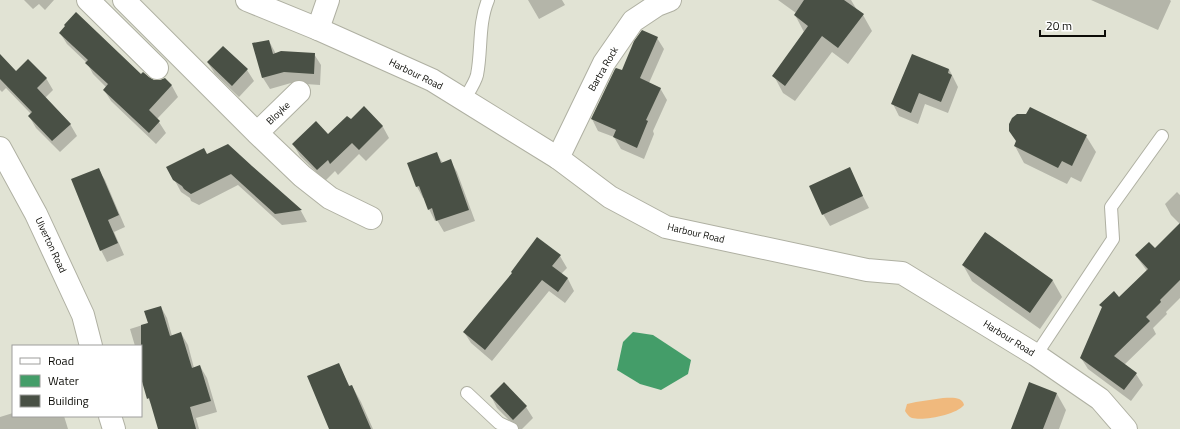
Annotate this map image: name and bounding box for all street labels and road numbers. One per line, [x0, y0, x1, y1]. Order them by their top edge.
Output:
street label: Bartra Rock [584, 44, 622, 94]
street label: Harbour Road [386, 54, 446, 94]
street label: Bloyke [263, 98, 293, 128]
street label: Ulverton Road [32, 215, 70, 275]
street label: Harbour Road [666, 219, 726, 247]
street label: Harbour Road [980, 316, 1038, 360]

